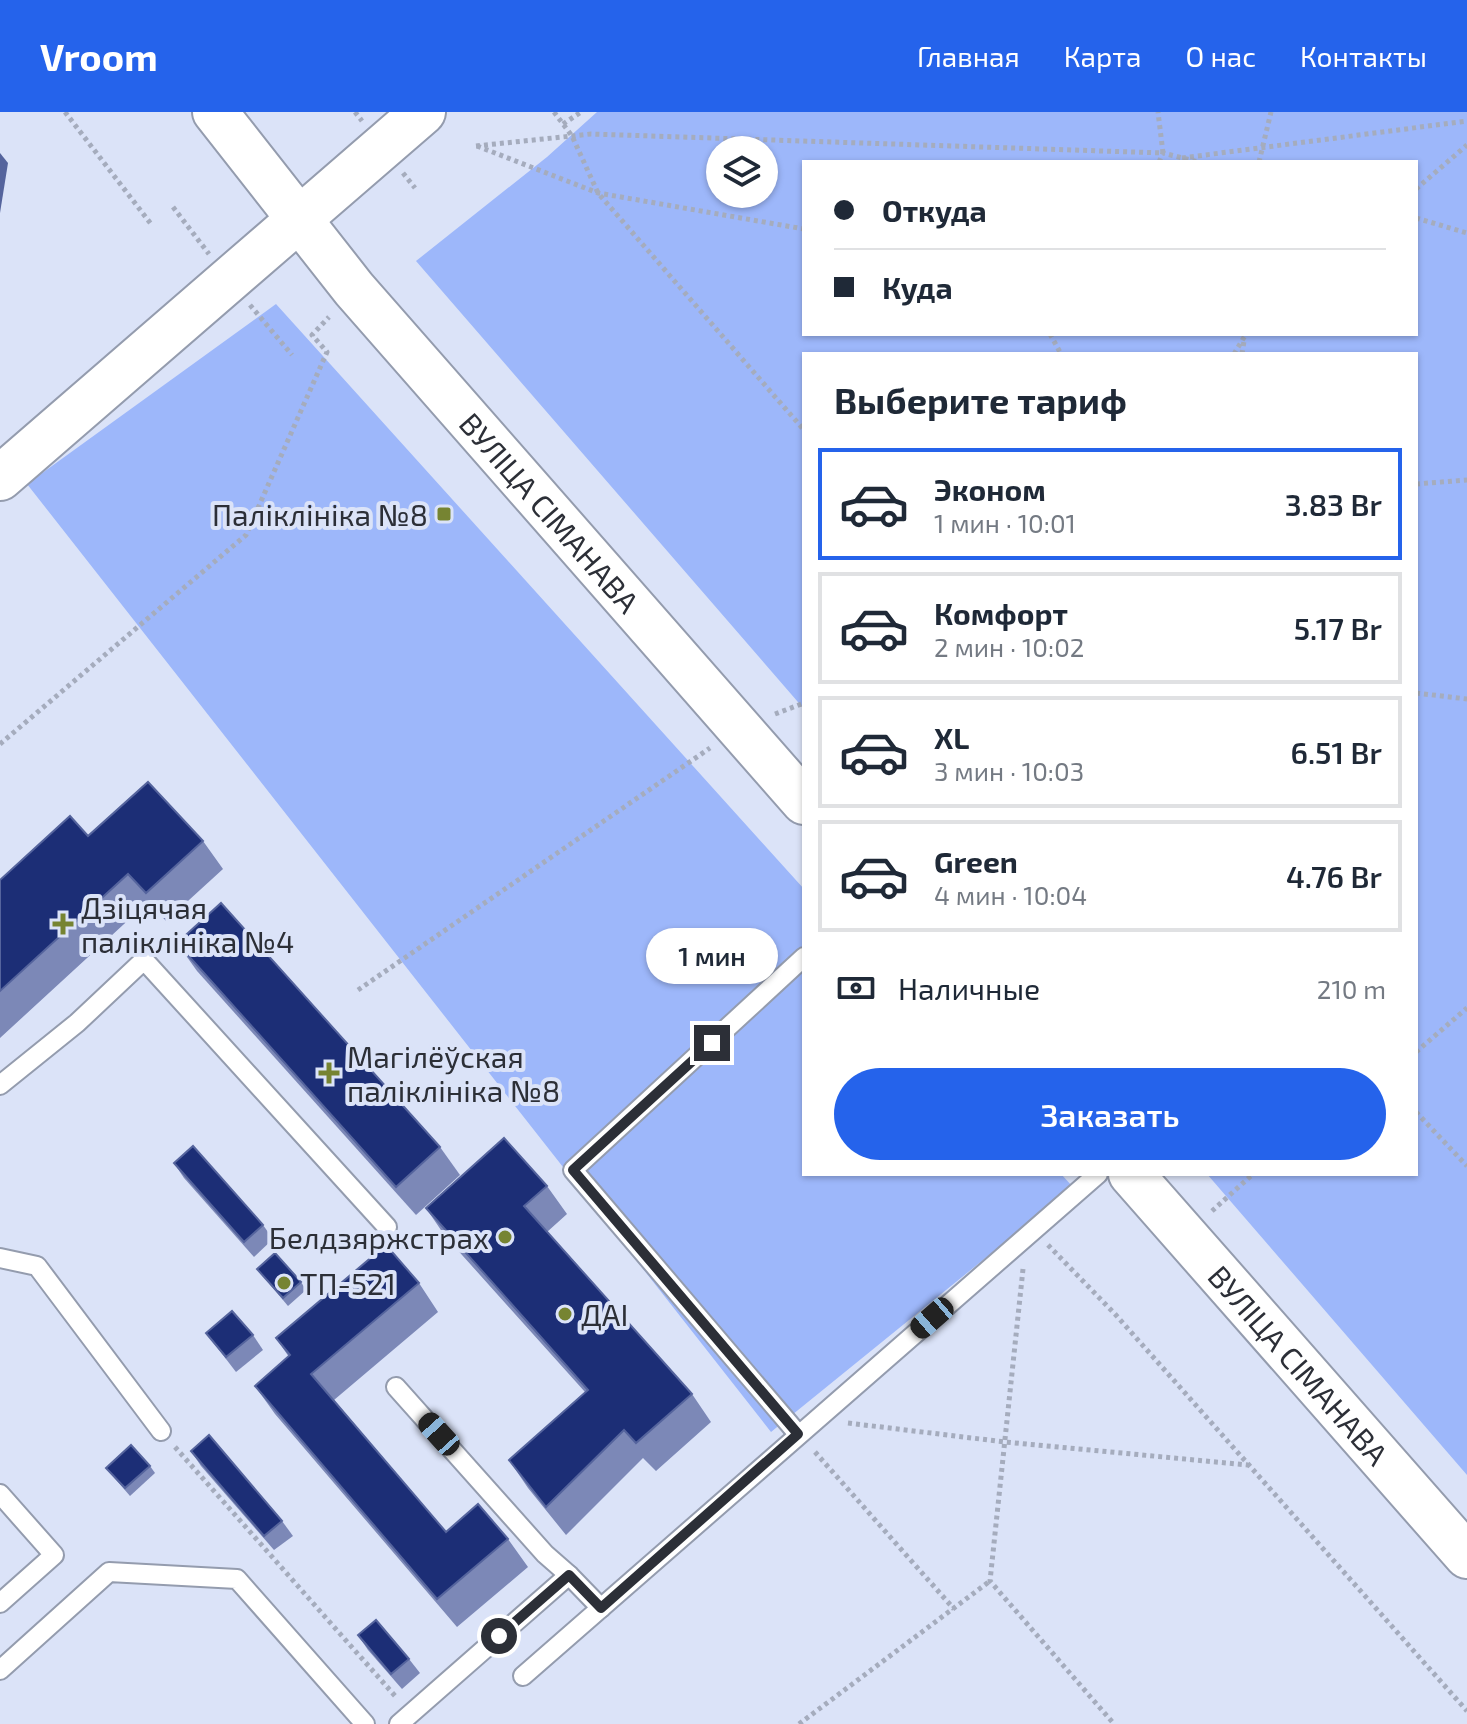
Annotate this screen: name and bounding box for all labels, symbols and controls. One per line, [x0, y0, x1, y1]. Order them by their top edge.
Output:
text: Vroom [40, 33, 158, 79]
text: Главная [917, 39, 1020, 73]
text: Карта [1064, 39, 1142, 73]
text: О нас [1186, 39, 1256, 73]
text: Контакты [1300, 39, 1427, 73]
map controls [706, 136, 778, 208]
button: layers [706, 136, 778, 208]
text: Откуда [882, 192, 987, 228]
text: Куда [882, 269, 953, 305]
text: Выберите тариф [834, 378, 1127, 421]
street label: ВУЛІЦА СІМАНАВА [453, 405, 647, 620]
icon: car [838, 468, 910, 540]
text: Эконом [934, 471, 1046, 507]
text: 3.83 Br [1285, 486, 1382, 522]
place label: Паліклініка №8 [212, 496, 428, 532]
marker: Паліклініка №8 [435, 505, 453, 523]
text: 1 мин · 10:01 [934, 507, 1076, 538]
icon: car [838, 592, 910, 664]
text: Комфорт [934, 595, 1068, 631]
text: 5.17 Br [1294, 610, 1382, 646]
text: 2 мин · 10:02 [934, 631, 1084, 662]
icon: car [838, 716, 910, 788]
text: XL [934, 719, 969, 755]
text: 6.51 Br [1291, 734, 1382, 770]
text: 3 мин · 10:03 [934, 755, 1084, 786]
icon: car [838, 840, 910, 912]
text: Green [934, 843, 1018, 879]
text: 4.76 Br [1286, 858, 1382, 894]
text: 4 мин · 10:04 [934, 879, 1087, 910]
place label: Дзіцячая паліклініка №4 [81, 889, 294, 959]
marker: Дзіцячая паліклініка №4 [52, 913, 74, 935]
callout: 1 мин [646, 927, 778, 983]
text: 1 мин [678, 940, 746, 971]
icon: cash [834, 966, 878, 1010]
text: Наличные [898, 970, 1040, 1006]
text: 210 m [1317, 973, 1386, 1004]
route end [694, 1025, 730, 1061]
place label: Магілёўская паліклініка №8 [347, 1038, 560, 1108]
marker: Магілёўская паліклініка №8 [318, 1062, 340, 1084]
button: Заказать [834, 1068, 1386, 1160]
place label: Белдзяржстрах [269, 1219, 489, 1255]
marker: Белдзяржстрах [496, 1228, 514, 1246]
street label: ВУЛІЦА СІМАНАВА [1201, 1258, 1396, 1472]
place label: ТП-521 [300, 1265, 396, 1301]
marker: ТП-521 [275, 1274, 293, 1292]
car [906, 1293, 958, 1343]
place label: ДАІ [581, 1296, 628, 1332]
marker: ДАІ [556, 1305, 574, 1323]
car [414, 1408, 464, 1460]
route start [481, 1618, 517, 1654]

